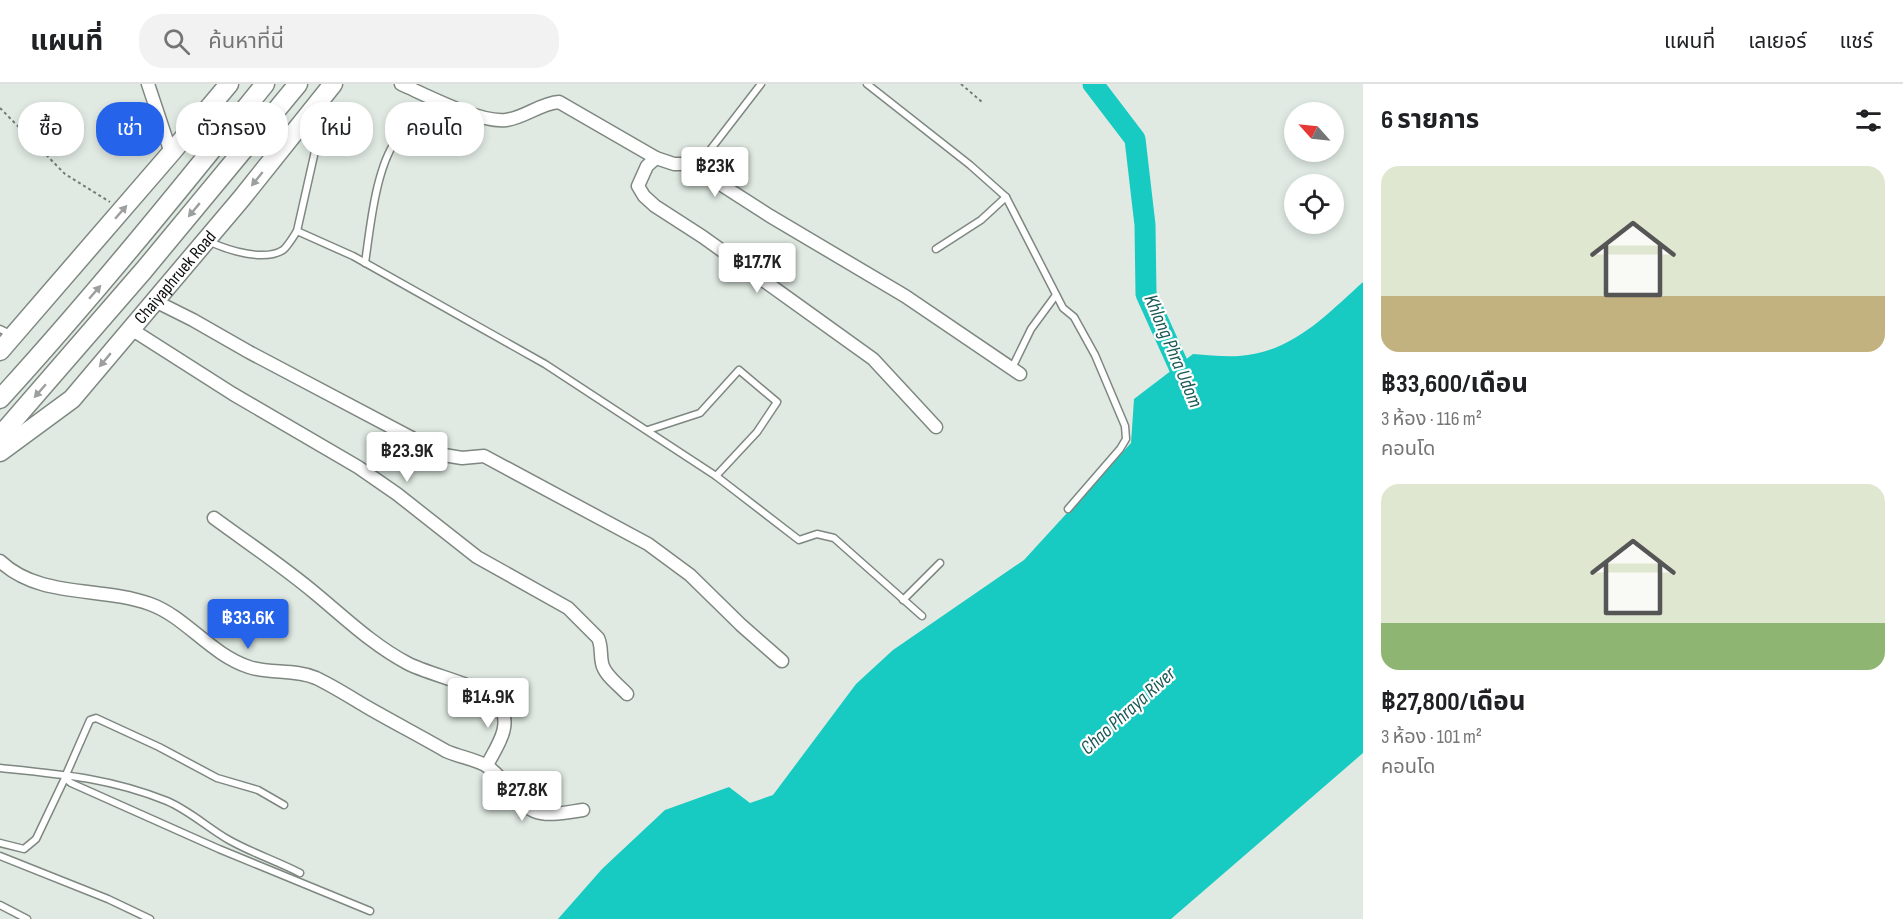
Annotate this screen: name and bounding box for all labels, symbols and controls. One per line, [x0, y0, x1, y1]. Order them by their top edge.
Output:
search box [139, 14, 559, 68]
text: แผนที่ [30, 25, 103, 58]
icon: search [160, 25, 193, 58]
text: ค้นหาที่นี่ [208, 28, 284, 55]
text: แผนที่ [1664, 29, 1715, 54]
text: เลเยอร์ [1748, 29, 1807, 54]
text: แชร์ [1840, 29, 1873, 54]
chip: ซื้อ [18, 102, 84, 156]
chip: เช่า [96, 102, 164, 156]
chip: ตัวกรอง [176, 102, 288, 156]
chip: ใหม่ [300, 102, 373, 156]
chip: คอนโด [385, 102, 484, 156]
north arrow [1284, 102, 1344, 162]
map controls [1284, 102, 1344, 234]
icon: filters [1852, 104, 1885, 137]
text: 6 รายการ [1381, 105, 1479, 136]
pin: ฿23K [679, 147, 751, 198]
text: ฿23K [695, 154, 735, 178]
one-way arrow [251, 171, 264, 186]
button: locate [1284, 174, 1344, 234]
one-way arrow [187, 202, 200, 218]
one-way arrow [114, 205, 127, 220]
icon: home [1579, 205, 1687, 313]
street label: Chaiyaphruek Road [130, 226, 220, 328]
pin: ฿17.7K [708, 243, 806, 294]
text: ฿17.7K [733, 250, 781, 274]
one-way arrow [88, 285, 101, 300]
water label: Khlong Phra Udom [1138, 291, 1208, 412]
one-way arrow [99, 352, 112, 367]
text: ฿33,600/เดือน [1381, 369, 1528, 400]
one-way arrow [33, 383, 47, 398]
text: 3 ห้อง · 116 m² [1381, 407, 1482, 431]
pin: ฿23.9K [358, 432, 456, 483]
text: คอนโด [1381, 437, 1435, 461]
text: ฿23.9K [381, 439, 433, 463]
icon: home [1579, 523, 1687, 631]
pin: ฿33.6K [199, 599, 297, 650]
text: ฿33.6K [222, 606, 274, 630]
water label: Chao Phraya River [1076, 661, 1181, 760]
pin: ฿14.9K [439, 678, 537, 729]
text: ฿14.9K [462, 685, 514, 709]
text: ฿27,800/เดือน [1381, 687, 1525, 718]
text: 3 ห้อง · 101 m² [1381, 725, 1482, 749]
text: คอนโด [1381, 755, 1435, 779]
pin: ฿27.8K [473, 771, 571, 822]
text: ฿27.8K [496, 778, 548, 802]

